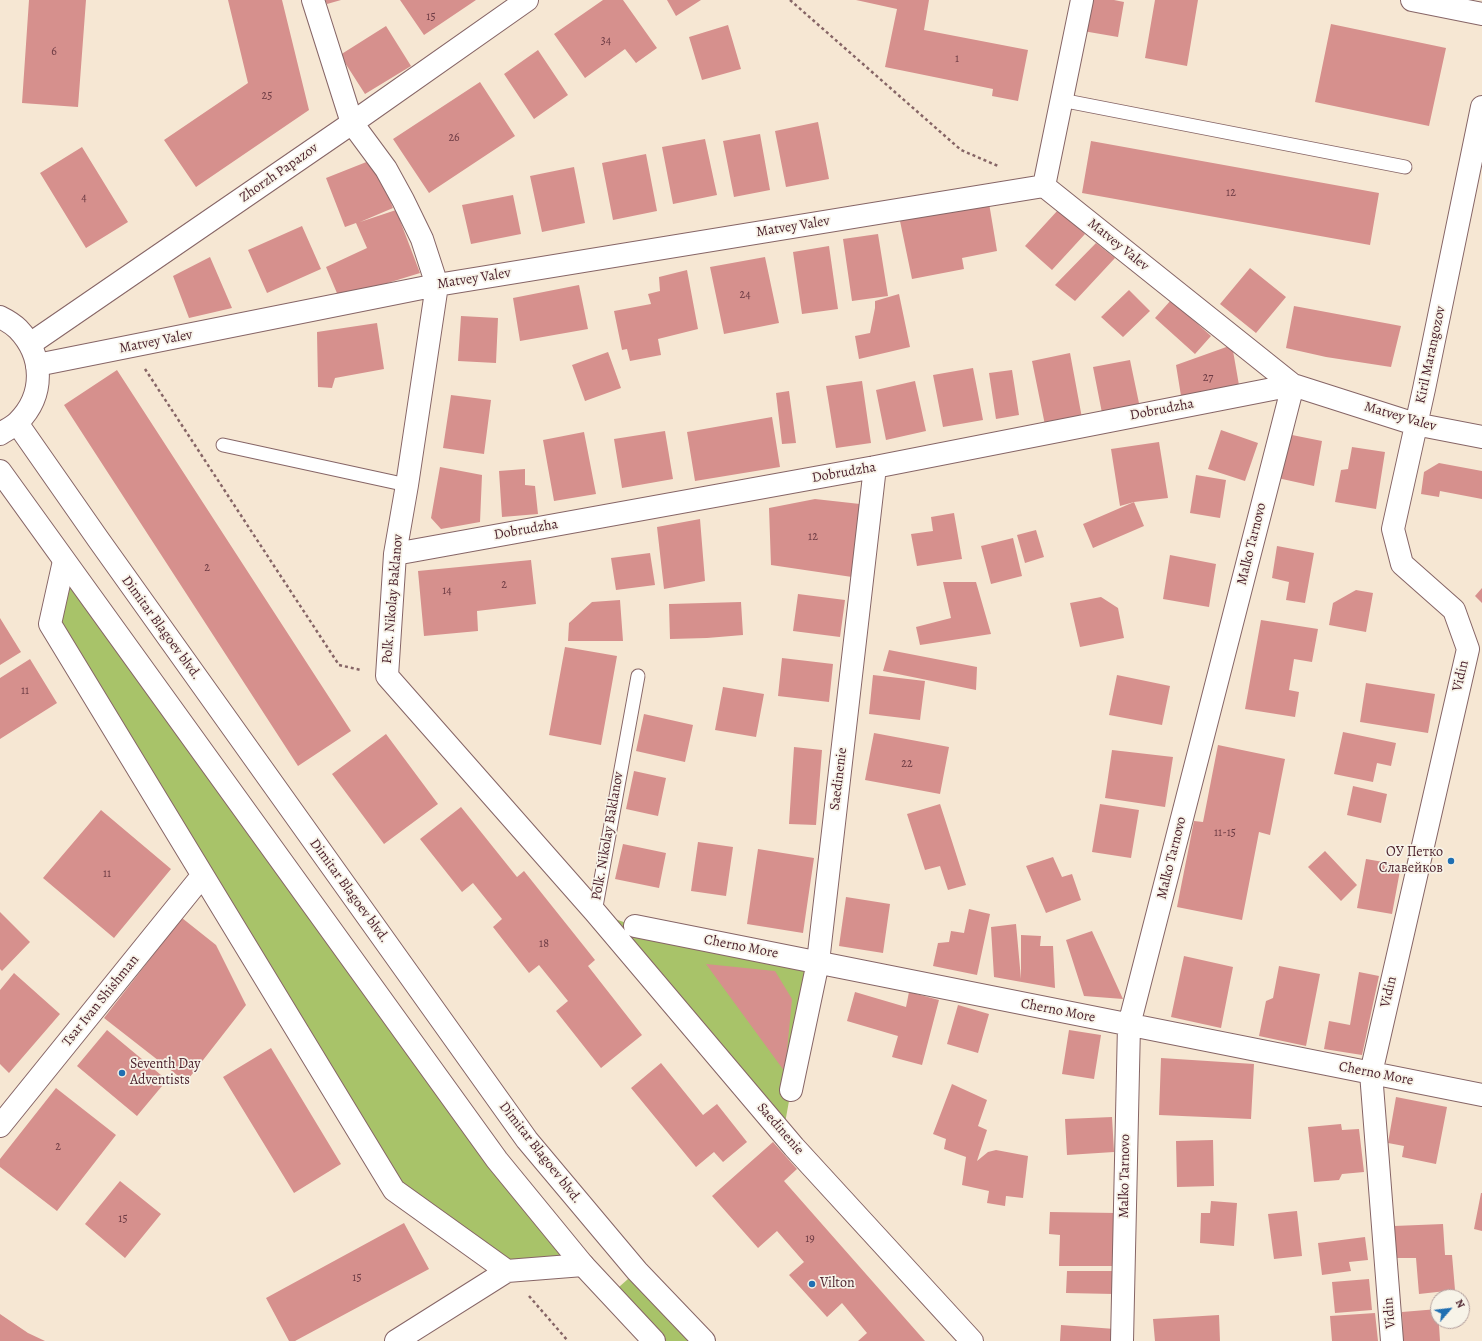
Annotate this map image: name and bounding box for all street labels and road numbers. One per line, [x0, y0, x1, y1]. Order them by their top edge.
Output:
street label: Zhorzh Papazov [237, 140, 321, 206]
street label: Matvey Valev [755, 213, 831, 241]
street label: Matvey Valev [1084, 215, 1152, 275]
street label: Matvey Valev [436, 265, 512, 293]
street label: Kiril Marangozov [1412, 305, 1450, 405]
street label: Matvey Valev [118, 327, 194, 357]
street label: Dobrudzha [1129, 396, 1195, 424]
street label: Matvey Valev [1362, 399, 1438, 435]
street label: Dobrudzha [811, 459, 877, 487]
street label: Malko Tarnovo [1234, 501, 1270, 587]
street label: Dobrudzha [493, 516, 559, 544]
street label: Polk. Nikolay Baklanov [379, 533, 407, 665]
street label: Dimitar Blagoev blvd. [118, 573, 204, 683]
street label: Vidin [1449, 659, 1473, 693]
street label: Saedinenie [827, 747, 851, 811]
street label: Polk. Nikolay Baklanov [588, 770, 628, 902]
street label: Malko Tarnovo [1154, 815, 1190, 901]
street label: Dimitar Blagoev blvd. [306, 836, 392, 946]
street label: Cherno More [702, 932, 780, 962]
street label: Tsar Ivan Shishman [59, 952, 143, 1050]
street label: Vidin [1377, 975, 1401, 1009]
street label: Cherno More [1019, 996, 1097, 1026]
street label: Cherno More [1337, 1059, 1415, 1089]
street label: Dimitar Blagoev blvd. [495, 1099, 585, 1207]
street label: Saedinenie [753, 1100, 807, 1158]
street label: Malko Tarnovo [1116, 1134, 1134, 1218]
street label: Vidin [1380, 1297, 1400, 1329]

